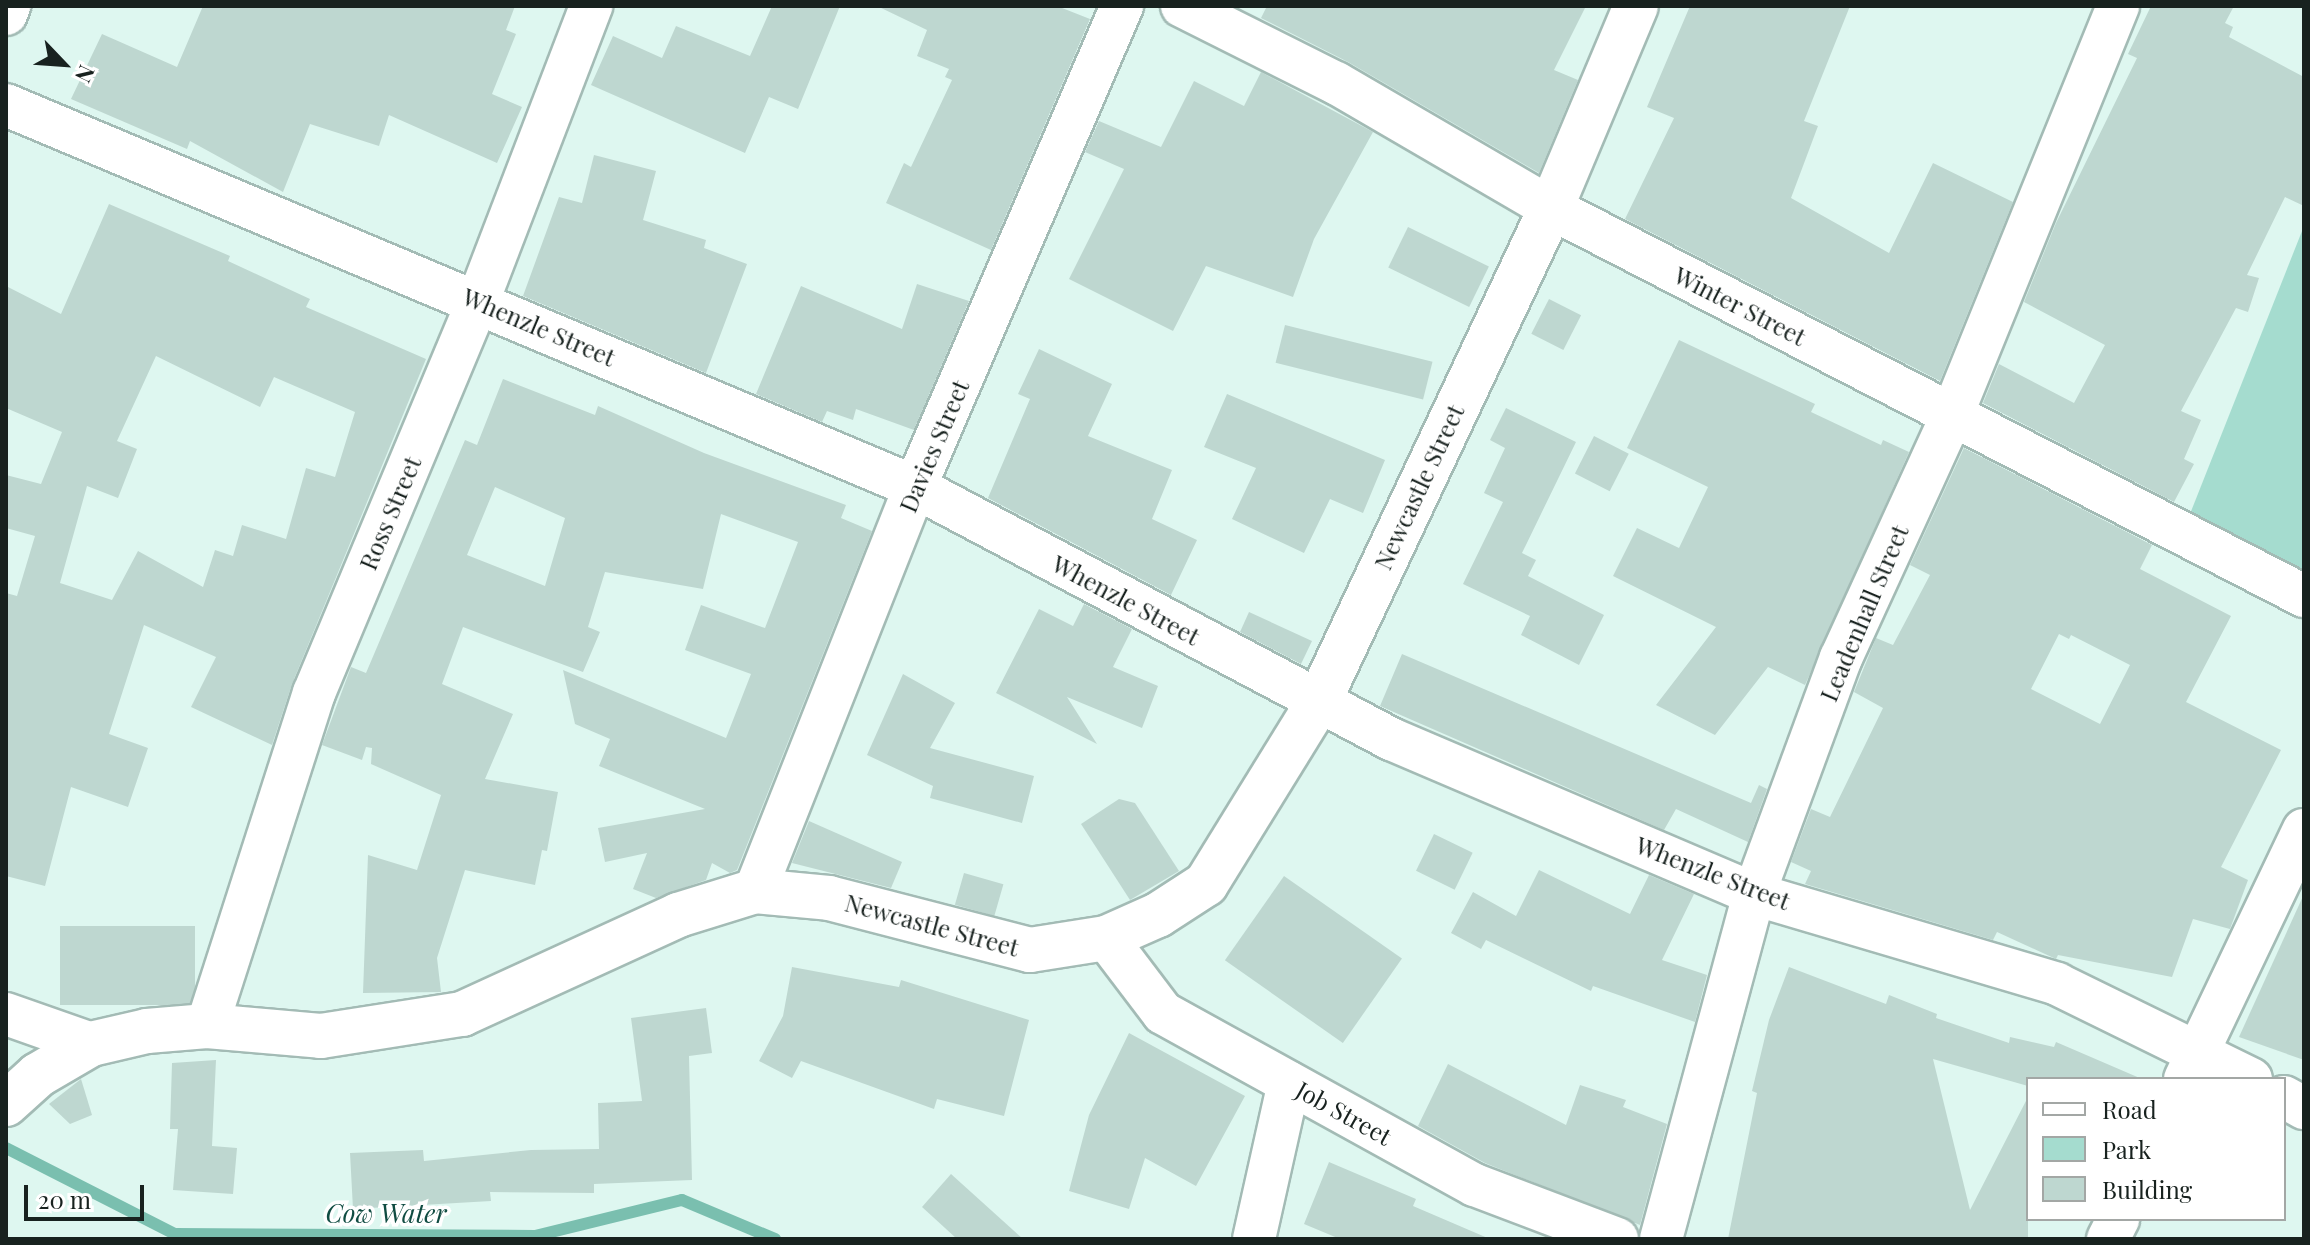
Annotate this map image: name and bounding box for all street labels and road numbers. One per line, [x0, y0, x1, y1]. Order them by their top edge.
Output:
street label: Winter Street [1669, 260, 1811, 352]
street label: Whenzle Street [458, 282, 620, 372]
street label: Davies Street [893, 375, 975, 517]
street label: Newcastle Street [1368, 400, 1470, 574]
street label: Ross Street [353, 452, 427, 574]
street label: Leadenhall Street [1814, 520, 1914, 706]
street label: Whenzle Street [1047, 549, 1205, 651]
street label: Whenzle Street [1632, 830, 1794, 916]
street label: Newcastle Street [842, 888, 1022, 962]
street label: Job Street [1291, 1075, 1397, 1151]

